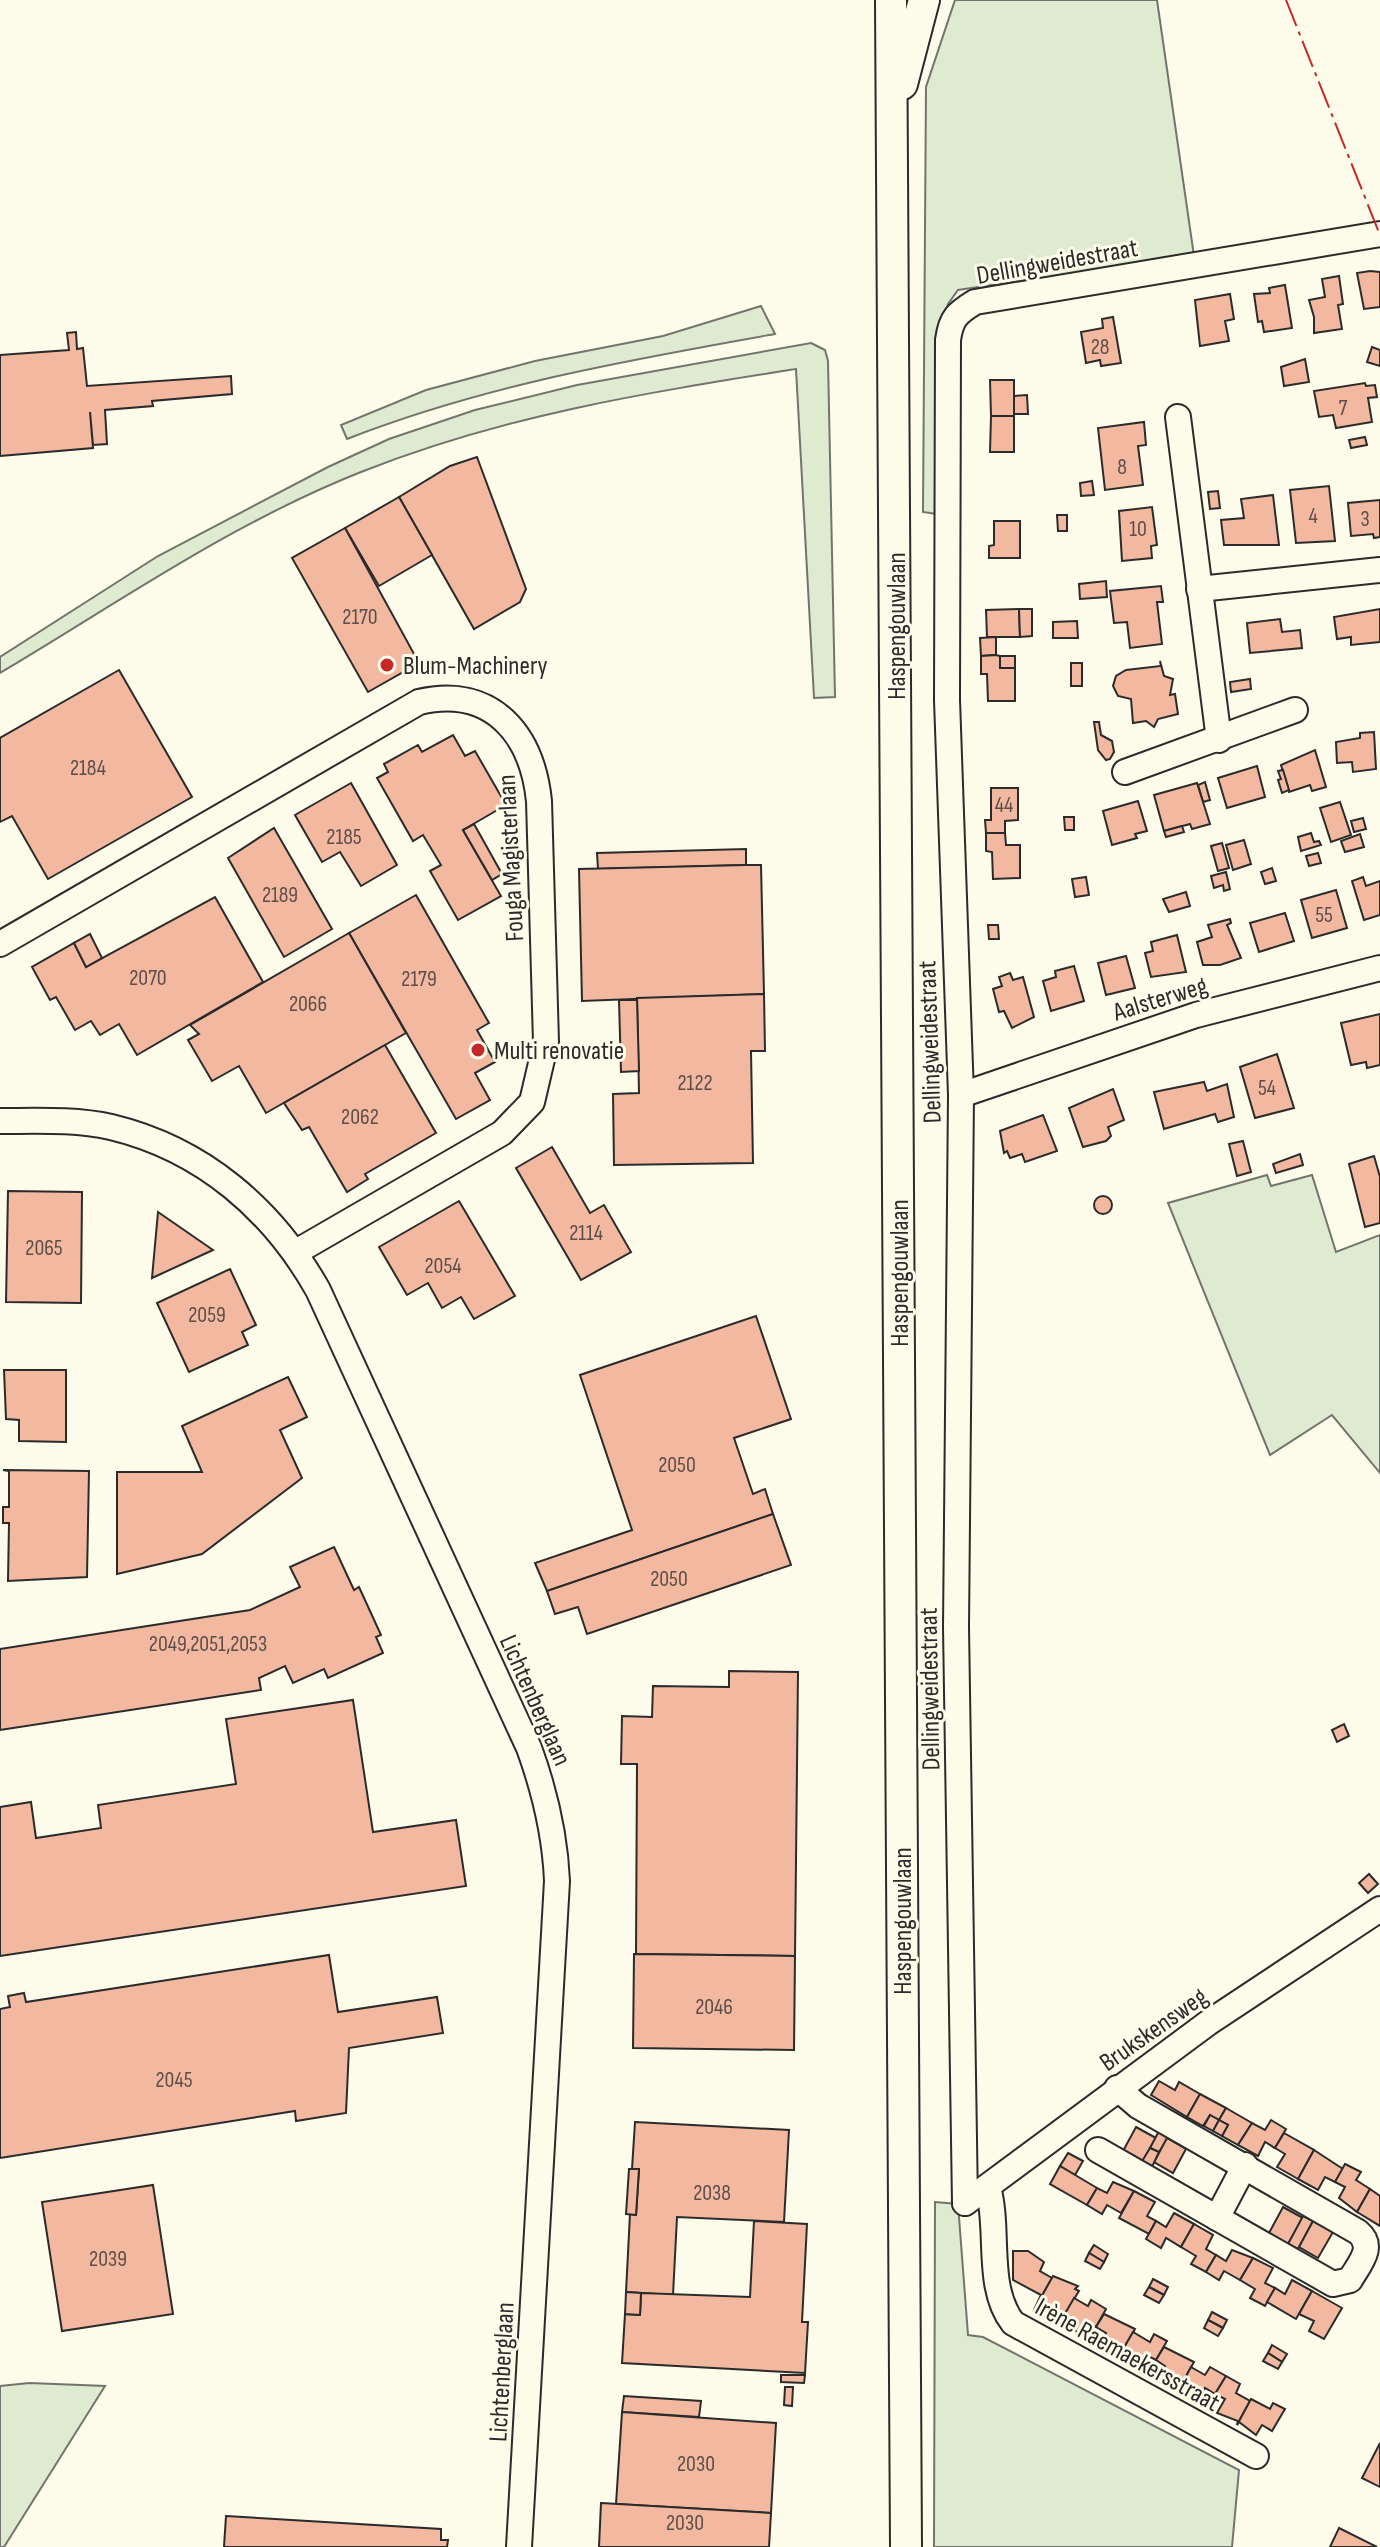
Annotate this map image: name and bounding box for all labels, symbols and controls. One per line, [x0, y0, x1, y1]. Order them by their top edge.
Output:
street label: Dellingweidestraat [974, 233, 1140, 292]
house number: 28 [1091, 334, 1109, 361]
house number: 7 [1339, 395, 1348, 422]
house number: 8 [1117, 454, 1127, 481]
house number: 4 [1308, 503, 1318, 530]
house number: 3 [1360, 506, 1370, 533]
house number: 10 [1129, 516, 1147, 543]
street label: Haspengouwlaan [882, 552, 913, 700]
house number: 2170 [342, 604, 378, 631]
place label: Blum-Machinery [403, 651, 548, 682]
marker: Blum-Machinery [378, 656, 396, 674]
house number: 2184 [70, 755, 106, 782]
street label: Fouga Magisterlaan [492, 774, 531, 942]
house number: 44 [995, 792, 1013, 819]
house number: 2185 [326, 824, 362, 851]
house number: 2189 [262, 882, 298, 909]
house number: 55 [1315, 902, 1333, 929]
street label: Dellingweidestraat [912, 960, 949, 1124]
house number: 2070 [129, 965, 167, 992]
house number: 2179 [401, 966, 437, 993]
street label: Aalsterweg [1109, 970, 1211, 1029]
house number: 2066 [289, 991, 327, 1018]
place label: Multi renovatie [494, 1036, 624, 1067]
marker: Multi renovatie [469, 1041, 487, 1059]
house number: 2122 [677, 1070, 713, 1097]
house number: 54 [1258, 1075, 1276, 1102]
house number: 2062 [341, 1104, 379, 1131]
street label: Haspengouwlaan [885, 1199, 916, 1347]
house number: 2114 [569, 1220, 603, 1247]
house number: 2065 [25, 1235, 63, 1262]
house number: 2054 [425, 1253, 461, 1280]
house number: 2059 [188, 1302, 226, 1329]
house number: 2050 [658, 1452, 696, 1479]
house number: 2050 [650, 1566, 688, 1593]
street label: Dellingweidestraat [914, 1607, 947, 1771]
street label: Lichtenberglaan [492, 1630, 577, 1771]
house number: 2049,2051,2053 [149, 1631, 267, 1658]
street label: Haspengouwlaan [888, 1847, 919, 1995]
street label: Brukskensweg [1094, 1982, 1214, 2079]
house number: 2046 [695, 1994, 733, 2021]
house number: 2045 [156, 2067, 193, 2094]
house number: 2038 [693, 2180, 731, 2207]
house number: 2039 [89, 2246, 127, 2273]
street label: Irène Raemaekersstraat [1030, 2292, 1225, 2419]
street label: Lichtenberglaan [483, 2301, 522, 2443]
house number: 2030 [677, 2451, 715, 2478]
house number: 2030 [666, 2510, 704, 2537]

